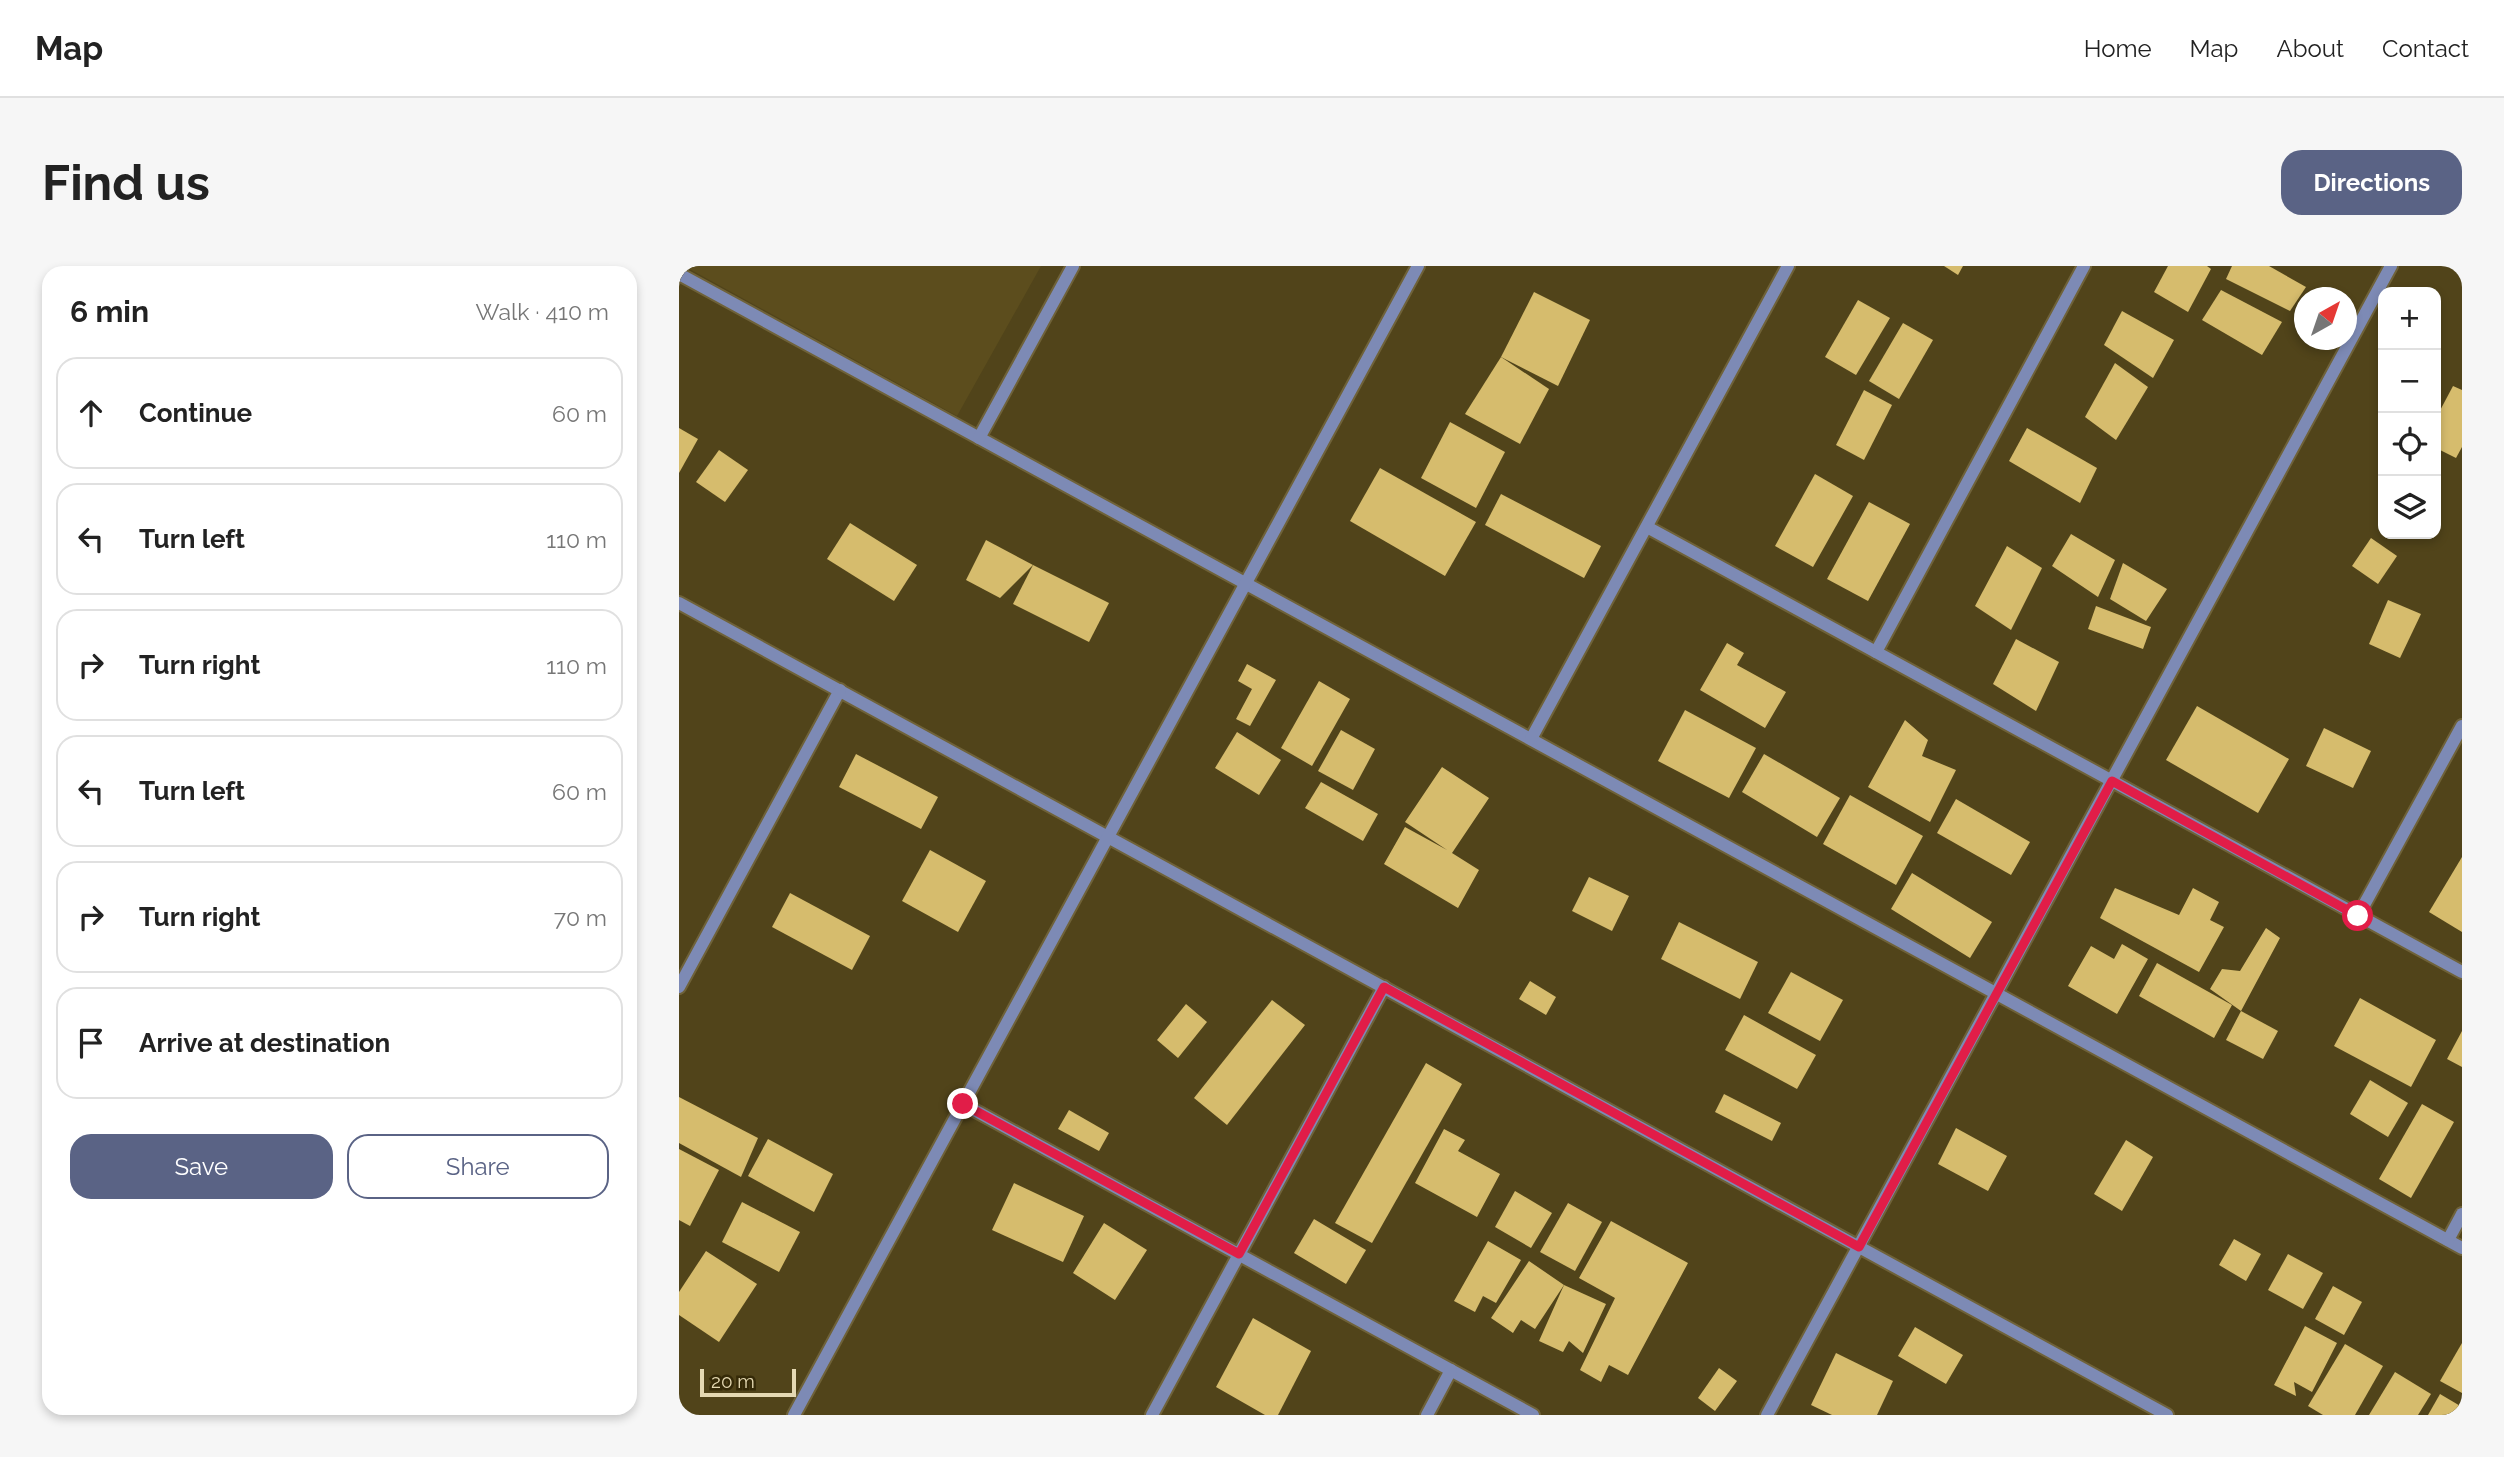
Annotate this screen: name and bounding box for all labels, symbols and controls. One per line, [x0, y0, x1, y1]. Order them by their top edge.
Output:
text: Map [35, 29, 103, 68]
text: Home [2084, 34, 2152, 63]
text: Map [2190, 34, 2238, 63]
text: About [2276, 34, 2344, 63]
text: Contact [2382, 34, 2469, 63]
button: Directions [2281, 150, 2462, 215]
text: Find us [42, 154, 210, 211]
north arrow [2294, 287, 2357, 350]
map controls [2378, 287, 2441, 539]
button: + [2378, 287, 2441, 350]
text: 6 min [70, 294, 149, 329]
text: Walk · 410 m [476, 298, 609, 325]
button: − [2378, 350, 2441, 413]
icon: ahead [72, 394, 110, 432]
text: Continue [139, 398, 252, 428]
text: 60 m [552, 400, 607, 427]
button: locate [2378, 413, 2441, 476]
button: layers [2378, 476, 2441, 539]
icon: left [72, 520, 110, 558]
text: Turn left [139, 524, 245, 554]
text: 110 m [546, 526, 607, 553]
icon: right [72, 646, 110, 684]
text: Turn right [139, 650, 260, 680]
text: 110 m [546, 652, 607, 679]
icon: left [72, 772, 110, 810]
text: Turn left [139, 776, 245, 806]
text: 60 m [552, 778, 607, 805]
icon: right [72, 898, 110, 936]
route start [2342, 900, 2373, 931]
text: Turn right [139, 902, 260, 932]
text: 70 m [554, 904, 607, 931]
icon: arrive [72, 1024, 110, 1062]
text: Arrive at destination [139, 1028, 390, 1058]
route end [947, 1088, 978, 1119]
button: Save [70, 1134, 333, 1199]
button: Share [347, 1134, 609, 1199]
scale bar [700, 1366, 796, 1398]
text: 20 m [711, 1370, 755, 1392]

